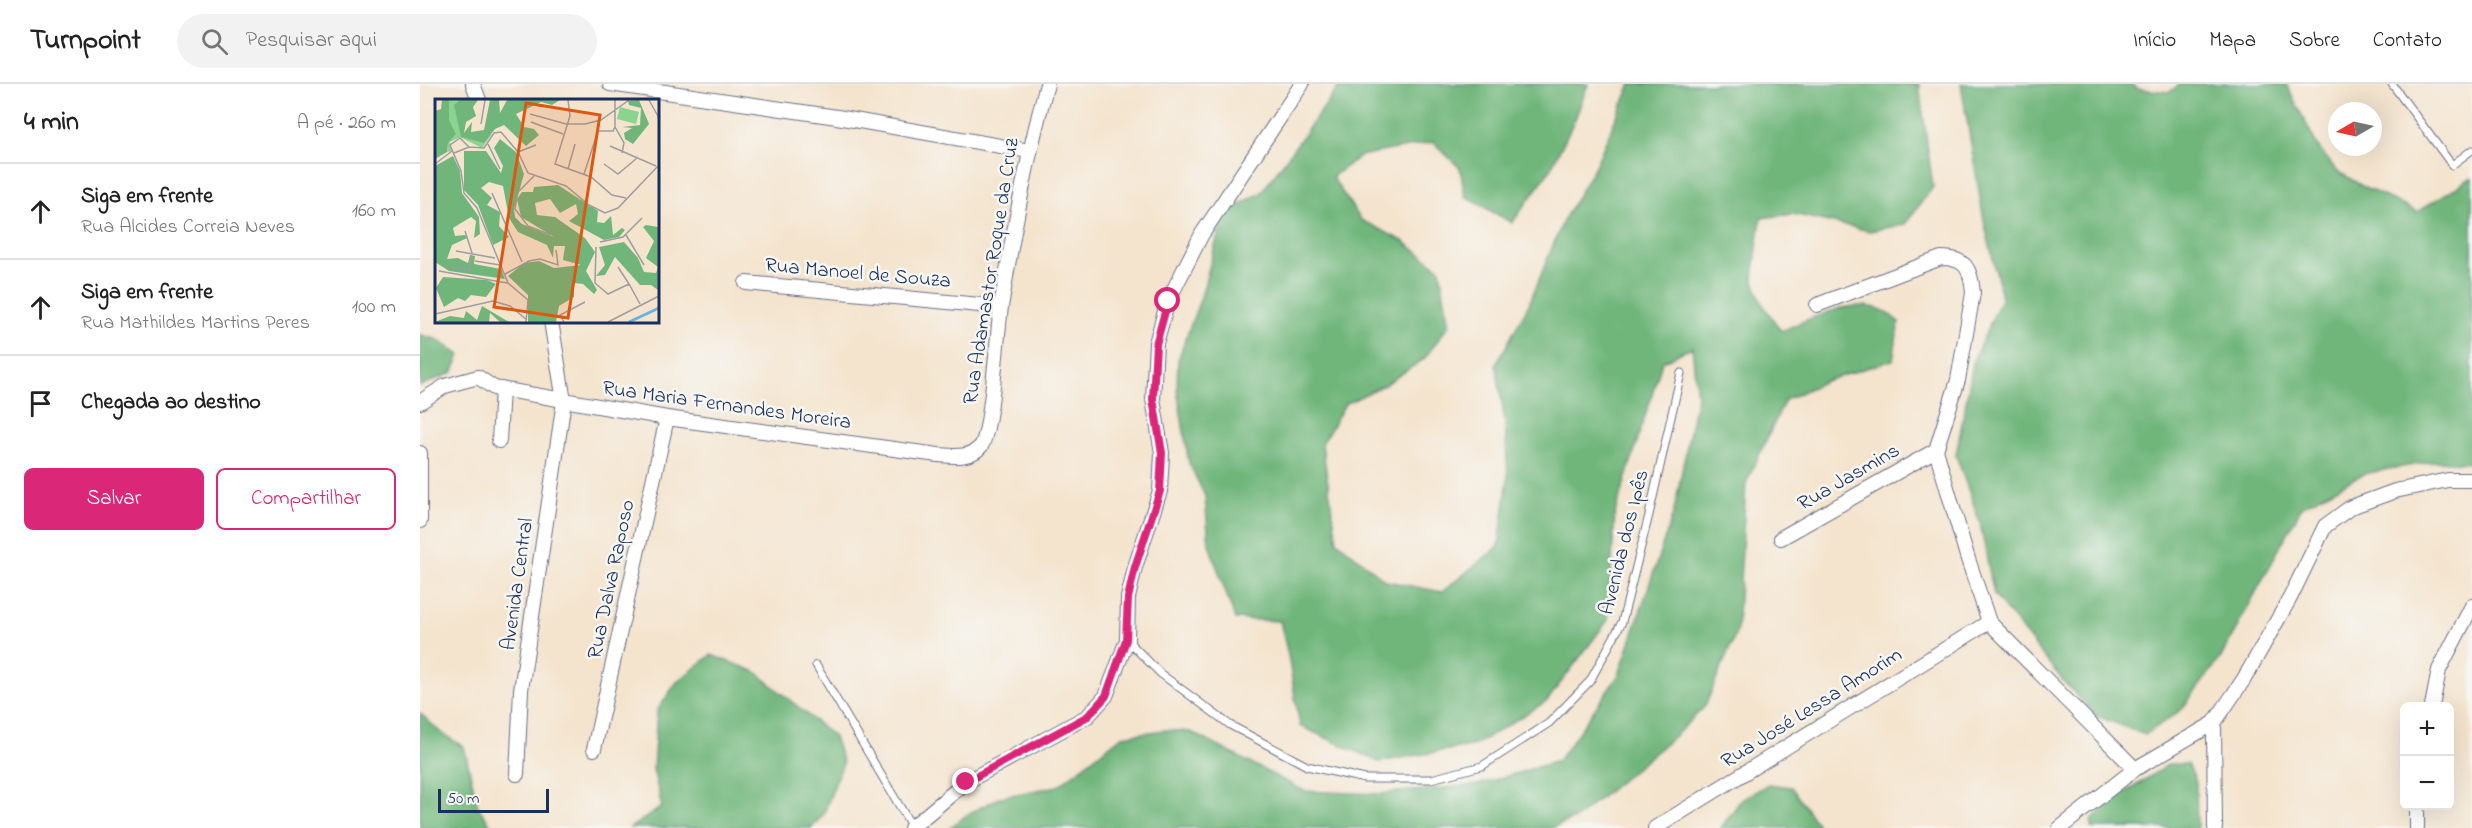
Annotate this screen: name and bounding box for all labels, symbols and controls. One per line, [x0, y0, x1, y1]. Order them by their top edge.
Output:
search box [177, 14, 597, 68]
text: Turnpoint [30, 21, 141, 62]
icon: search [198, 25, 231, 58]
text: Pesquisar aqui [246, 25, 377, 57]
text: Início [2133, 26, 2176, 56]
text: Mapa [2209, 26, 2256, 56]
text: Sobre [2289, 26, 2340, 56]
text: Contato [2373, 26, 2442, 56]
inset map [435, 99, 658, 322]
north arrow [2328, 102, 2382, 156]
text: 4 min [24, 104, 79, 142]
text: A pé · 260 m [297, 109, 396, 138]
street label: Rua Adamastor Roque da Cruz [956, 136, 1028, 407]
text: Siga em frente [81, 181, 213, 213]
icon: ahead [24, 195, 57, 228]
text: 160 m [352, 197, 396, 226]
text: Rua Alcides Correia Neves [81, 213, 295, 242]
street label: Rua Manoel de Souza [764, 251, 952, 297]
text: Siga em frente [81, 277, 213, 309]
route start [1154, 287, 1180, 313]
icon: ahead [24, 291, 57, 324]
text: 100 m [352, 293, 396, 322]
text: Rua Mathildes Martins Peres [81, 309, 310, 338]
street label: Rua Maria Fernandes Moreira [600, 374, 853, 438]
icon: arrive [24, 387, 57, 420]
text: Chegada ao destino [81, 387, 261, 419]
street label: Rua Jasmins [1792, 436, 1906, 519]
street label: Avenida dos Ipês [1592, 467, 1657, 618]
button: Salvar [24, 468, 204, 530]
button: Compartilhar [216, 468, 396, 530]
street label: Rua Dalva Raposo [580, 497, 643, 662]
street label: Avenida Central [494, 516, 542, 652]
street label: Rua José Lessa Amorim [1716, 641, 1908, 777]
map controls [2400, 702, 2454, 810]
button: + [2400, 702, 2454, 756]
button: − [2400, 756, 2454, 810]
route end [952, 768, 978, 794]
scale bar [438, 786, 549, 814]
text: 50 m [447, 787, 479, 811]

